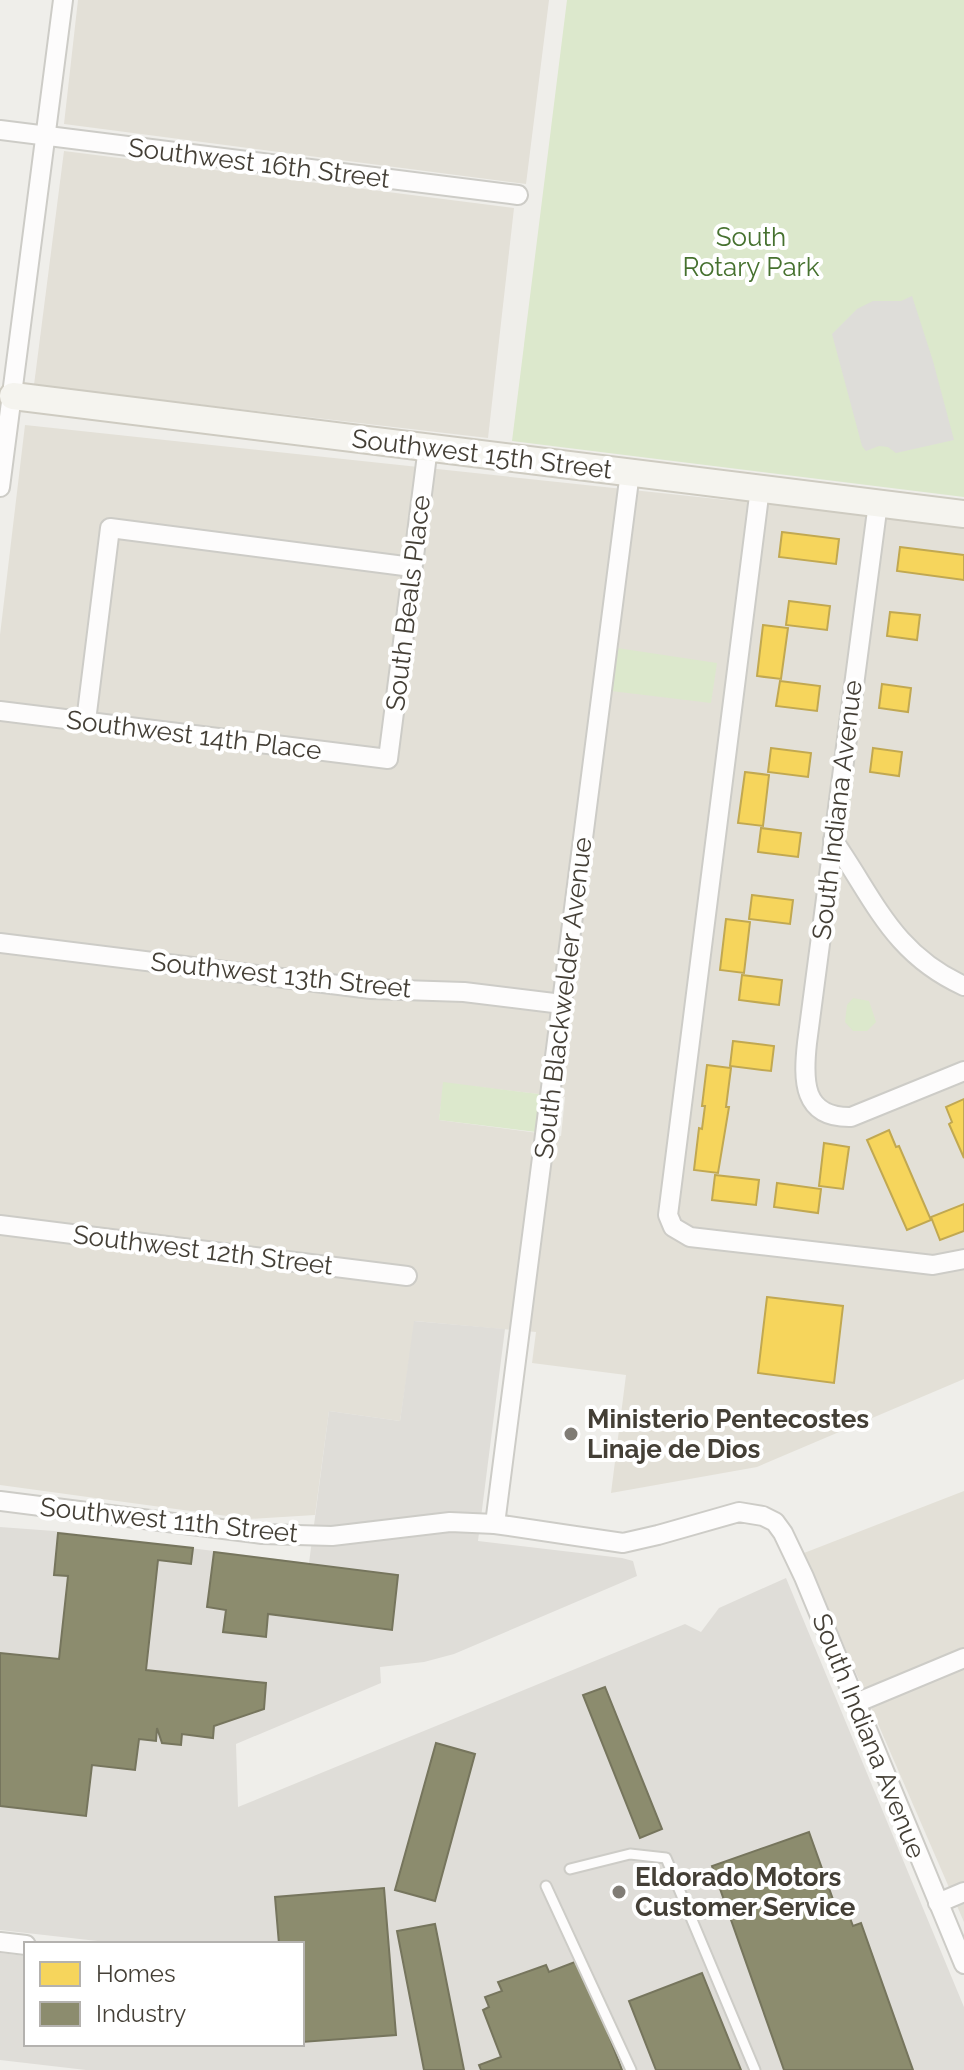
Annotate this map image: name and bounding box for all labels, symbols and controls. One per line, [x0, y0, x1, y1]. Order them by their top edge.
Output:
street label: Southwest 16th Street [126, 132, 392, 194]
park label: South Rotary Park [683, 222, 820, 282]
street label: Southwest 15th Street [350, 423, 614, 485]
street label: South Beals Place [380, 493, 436, 713]
street label: South Indiana Avenue [806, 679, 868, 941]
street label: Southwest 14th Place [65, 704, 323, 766]
street label: South Blackwelder Avenue [528, 835, 598, 1161]
street label: Southwest 13th Street [149, 946, 413, 1004]
street label: Southwest 12th Street [71, 1219, 335, 1281]
place label: Ministerio Pentecostes Linaje de Dios [587, 1404, 869, 1464]
marker: Ministerio Pentecostes Linaje de Dios [562, 1425, 580, 1443]
street label: Southwest 11th Street [39, 1492, 300, 1548]
street label: South Indiana Avenue [806, 1609, 932, 1863]
place label: Eldorado Motors Customer Service [635, 1862, 856, 1922]
marker: Eldorado Motors Customer Service [610, 1883, 628, 1901]
legend [24, 1942, 304, 2046]
text: Homes [96, 1959, 176, 1988]
text: Industry [96, 1999, 186, 2028]

